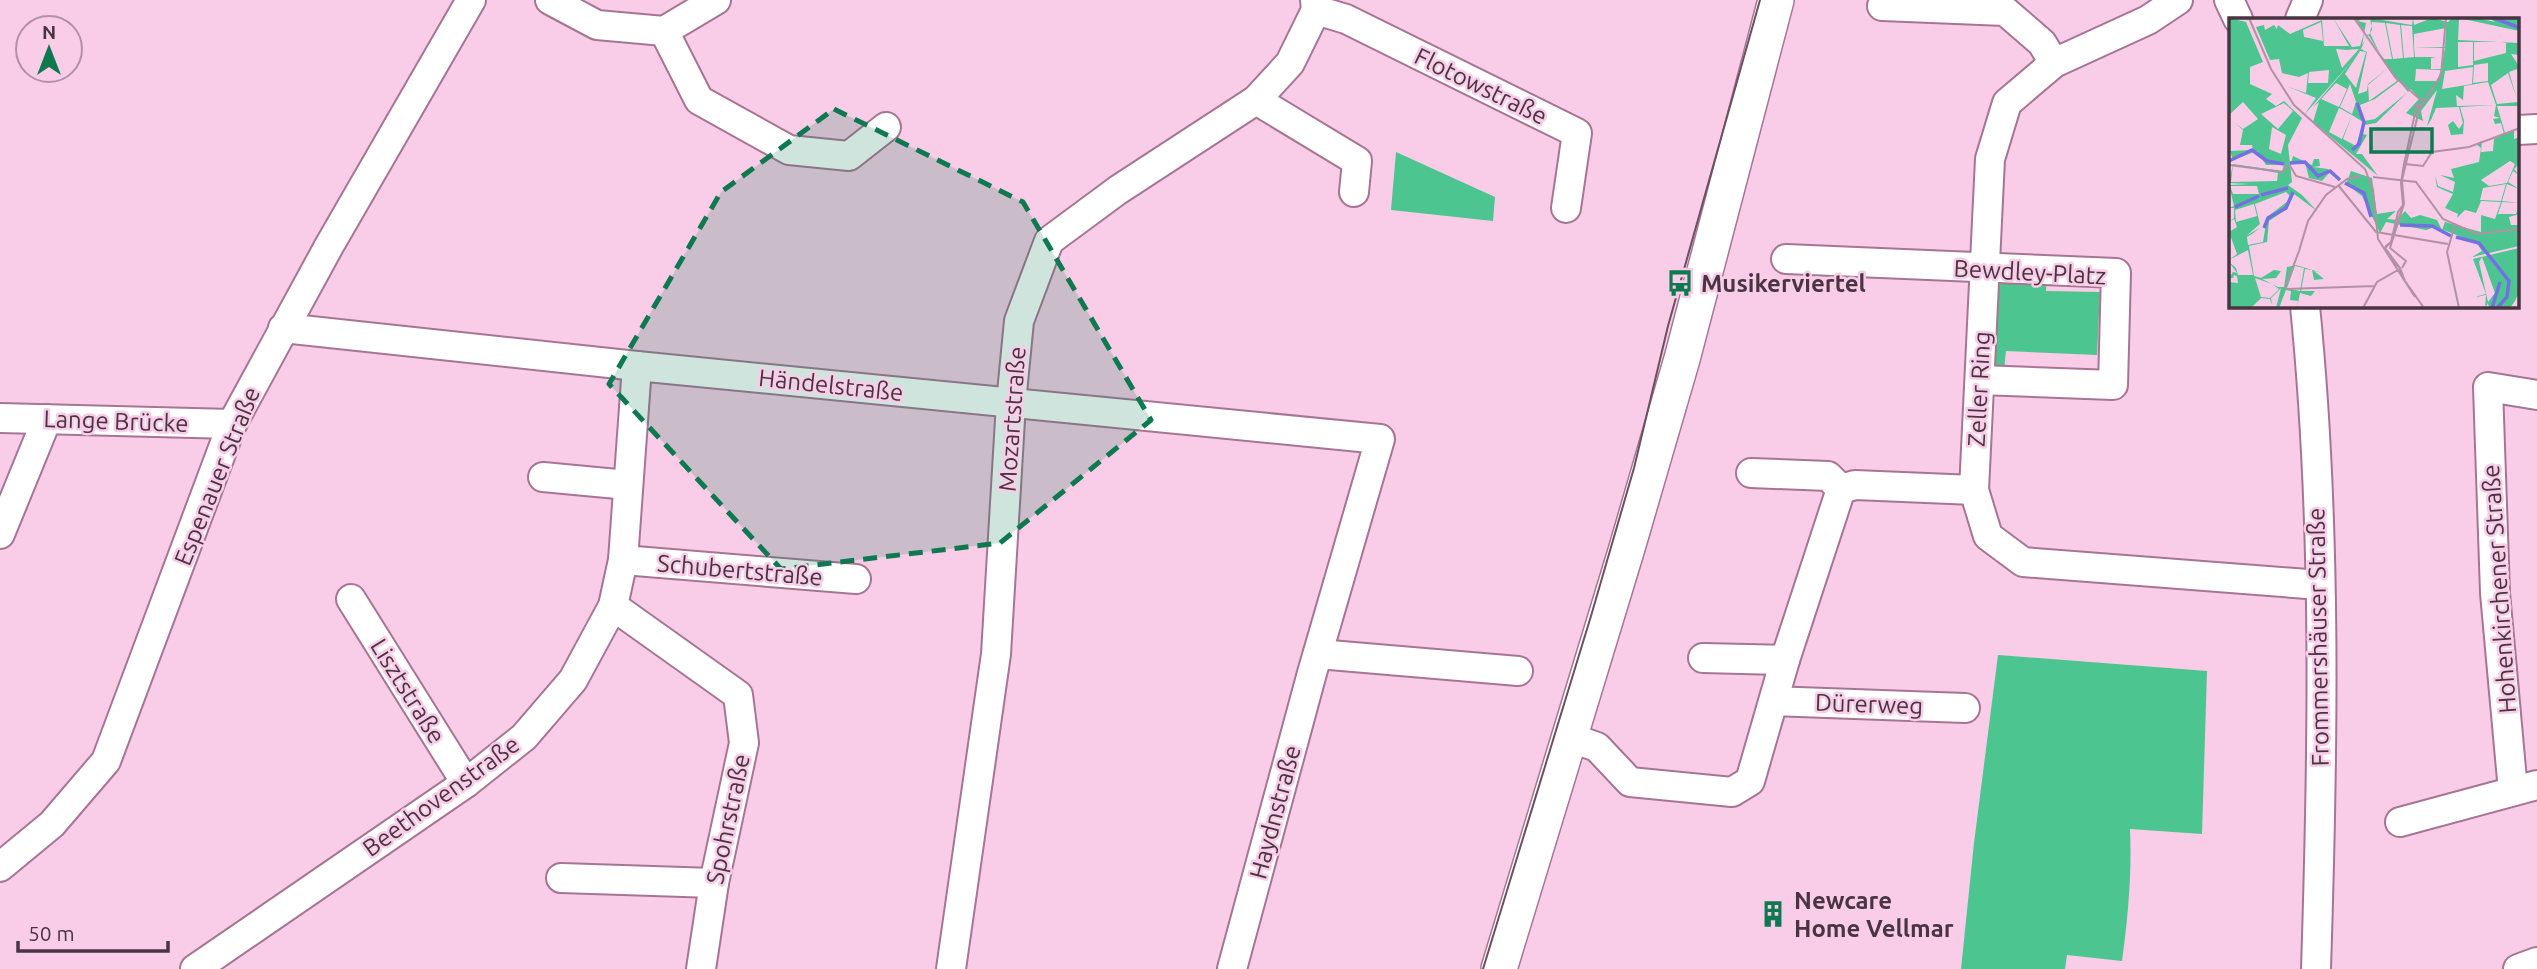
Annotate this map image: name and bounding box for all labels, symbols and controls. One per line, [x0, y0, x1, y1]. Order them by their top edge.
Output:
north arrow [14, 14, 84, 84]
inset map [2229, 18, 2520, 308]
text: N [42, 21, 56, 43]
street label: Flotowstraße [1410, 42, 1552, 130]
street label: Bewdley-Platz [1953, 255, 2107, 289]
bus stop icon: Musikerviertel [1665, 268, 1695, 298]
place label: Musikerviertel [1701, 270, 1866, 297]
street label: Zeller Ring [1962, 331, 1996, 447]
street label: Mozartstraße [993, 345, 1031, 493]
street label: Händelstraße [757, 364, 905, 406]
street label: Espenauer Straße [169, 383, 265, 569]
street label: Lange Brücke [43, 405, 189, 437]
street label: Hohenkirchener Straße [2477, 464, 2521, 714]
street label: Frommershäuser Straße [2302, 507, 2334, 767]
street label: Schubertstraße [656, 549, 824, 591]
street label: Lisztstraße [365, 634, 451, 748]
street label: Dürerweg [1814, 689, 1924, 719]
street label: Beethovenstraße [358, 730, 524, 862]
street label: Haydnstraße [1244, 742, 1306, 882]
street label: Spohrstraße [701, 751, 755, 887]
place label: Newcare Home Vellmar [1794, 887, 1954, 942]
building icon: Newcare Home Vellmar [1758, 899, 1788, 929]
scale bar [18, 909, 168, 953]
text: 50 m [28, 921, 75, 945]

